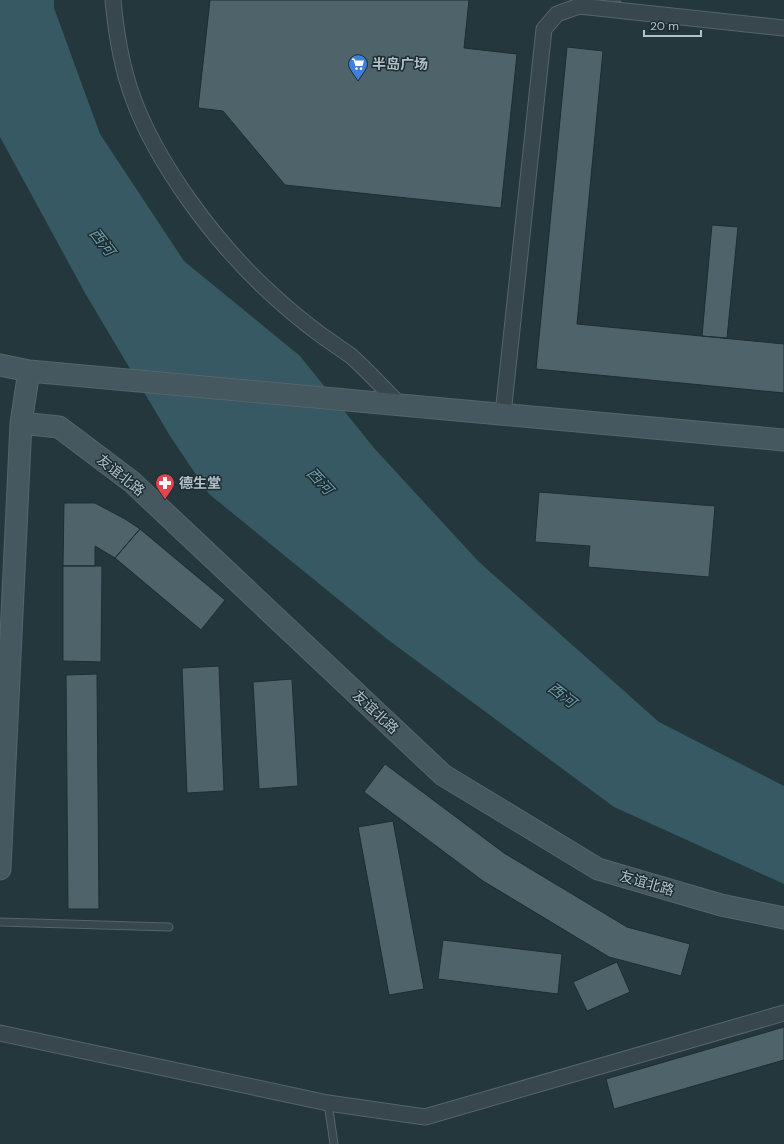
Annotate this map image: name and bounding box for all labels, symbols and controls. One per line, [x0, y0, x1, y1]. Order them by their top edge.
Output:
scale bar [644, 12, 701, 38]
text: 20 m [650, 18, 679, 34]
supermarket icon: 半岛广场 [347, 53, 369, 81]
place label: 半岛广场 [372, 55, 428, 73]
water label: 西河 [85, 224, 121, 262]
street label: 友谊北路 [94, 450, 148, 500]
water label: 西河 [302, 463, 340, 501]
pharmacy icon: 德生堂 [154, 472, 176, 500]
place label: 德生堂 [179, 474, 221, 492]
water label: 西河 [544, 678, 582, 714]
street label: 友谊北路 [349, 686, 403, 738]
street label: 友谊北路 [618, 867, 676, 899]

